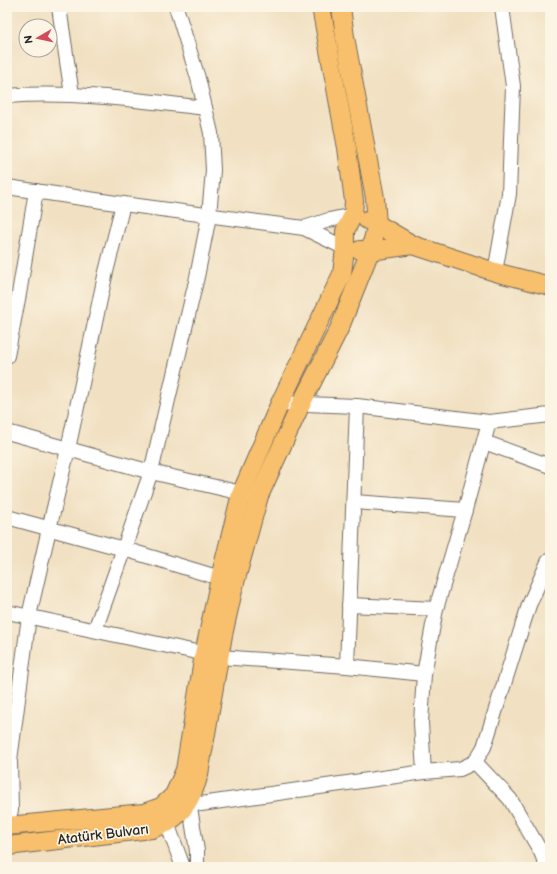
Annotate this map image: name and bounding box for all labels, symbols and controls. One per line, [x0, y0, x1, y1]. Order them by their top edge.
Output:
north arrow [18, 18, 58, 58]
text: N [22, 34, 36, 45]
street label: Atatürk Bulvarı [57, 820, 150, 849]

